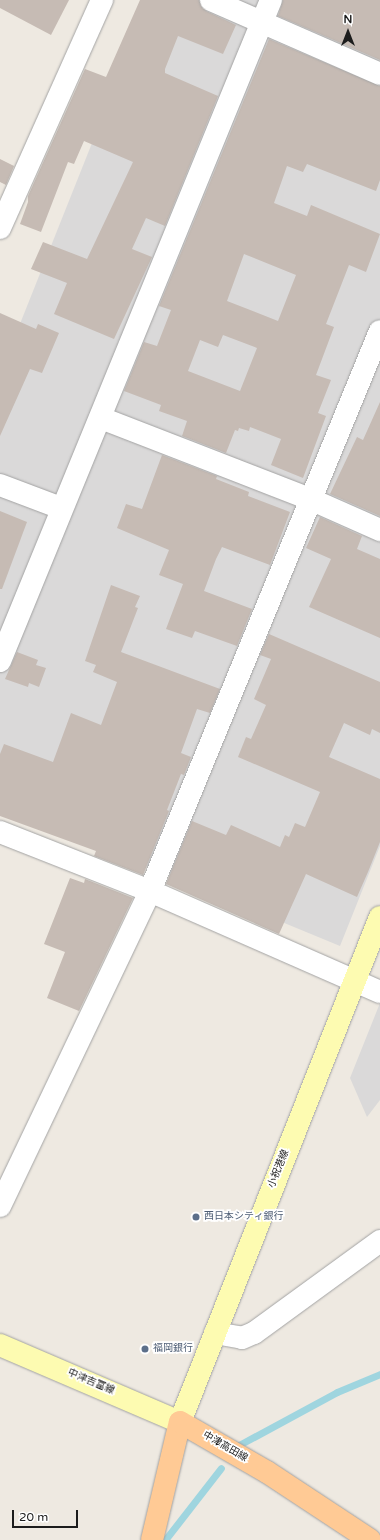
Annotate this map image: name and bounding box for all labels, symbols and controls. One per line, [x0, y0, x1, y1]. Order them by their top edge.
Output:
north arrow [328, 12, 368, 52]
text: N [344, 13, 352, 26]
street label: 小祝港線 [266, 1148, 292, 1190]
place label: 西日本シティ銀行 [204, 1211, 284, 1223]
marker: 西日本シティ銀行 [191, 1212, 201, 1222]
place label: 福岡銀行 [153, 1343, 193, 1355]
marker: 福岡銀行 [140, 1344, 150, 1354]
street label: 中津吉富線 [66, 1367, 116, 1397]
street label: 中津高田線 [200, 1429, 250, 1465]
scale bar [14, 1502, 80, 1528]
text: 20 m [19, 1510, 48, 1524]

